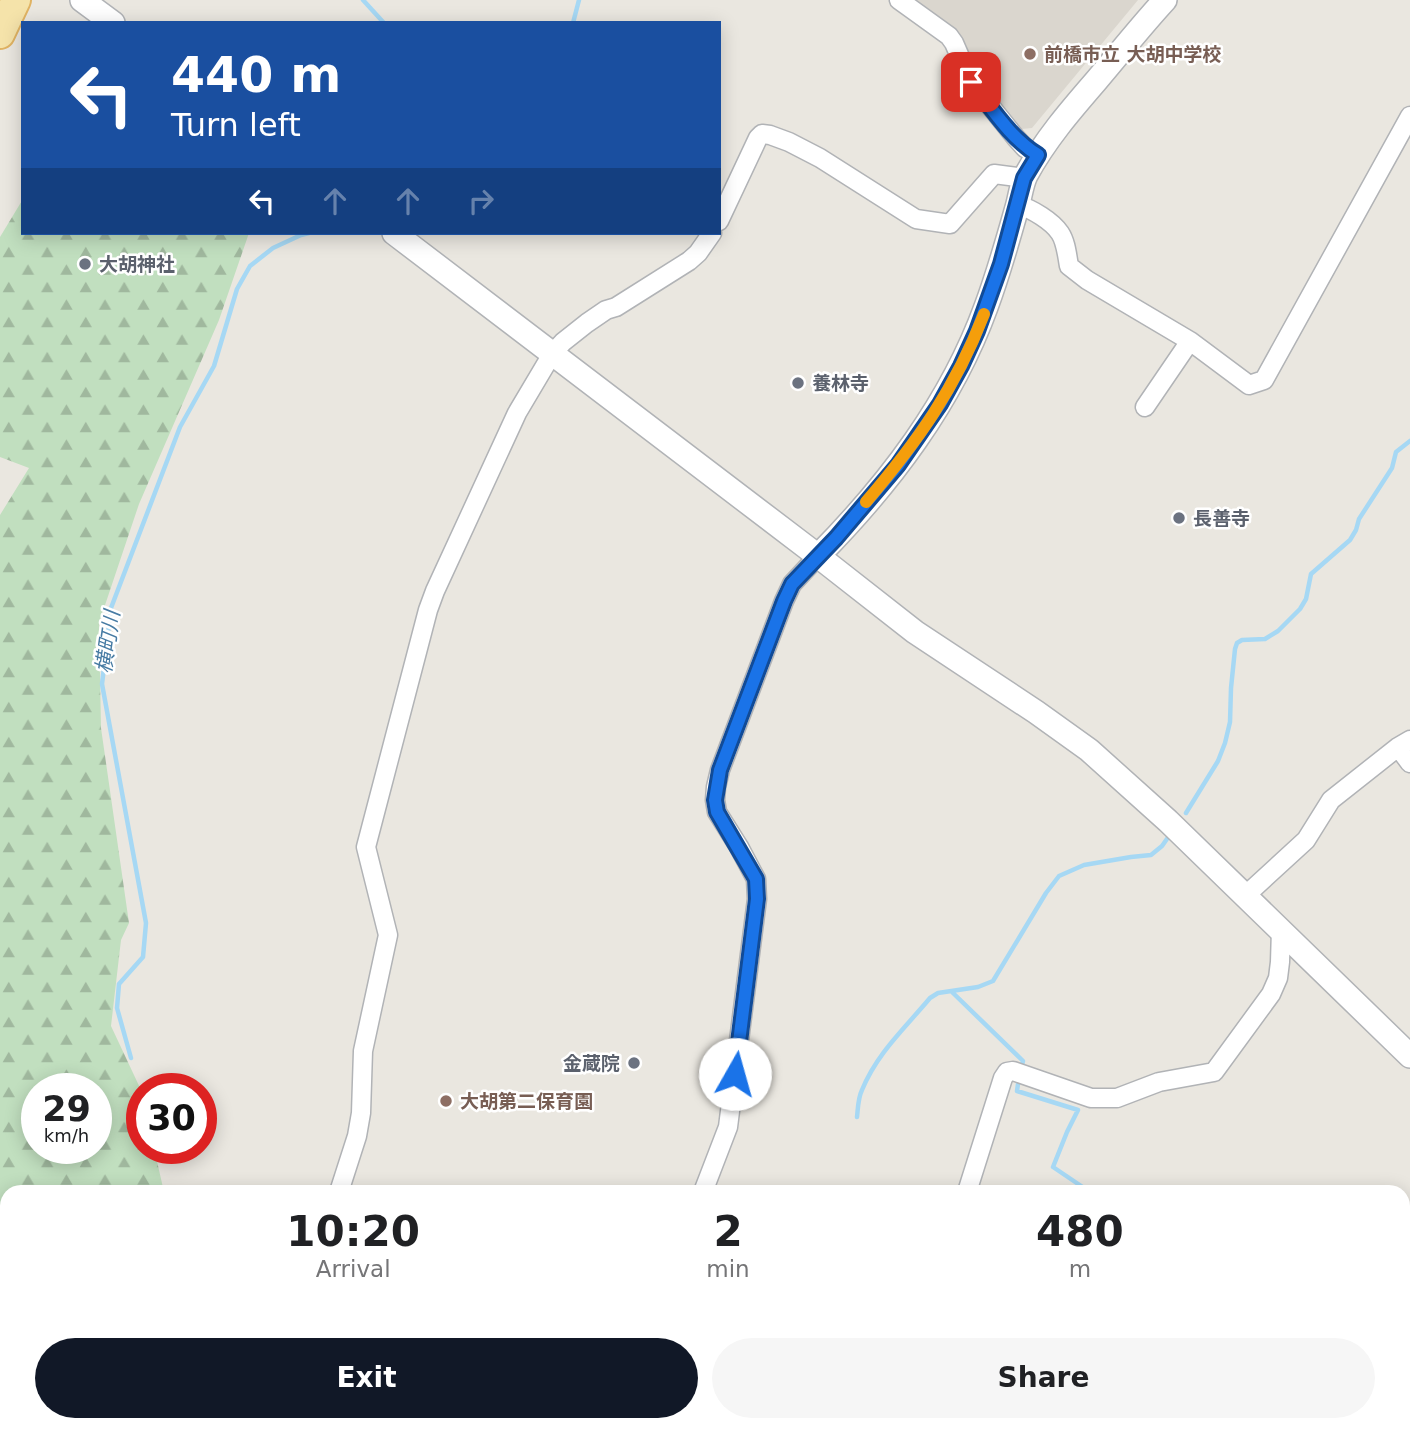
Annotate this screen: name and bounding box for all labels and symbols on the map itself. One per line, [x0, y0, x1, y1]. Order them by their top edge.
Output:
place label: 前橋市立 大胡中学校 [1044, 43, 1222, 65]
marker: 前橋市立 大胡中学校 [1022, 46, 1038, 62]
pin [941, 52, 1001, 112]
place label: 大胡神社 [99, 253, 175, 275]
marker: 大胡神社 [77, 256, 93, 272]
place label: 養林寺 [812, 372, 869, 394]
marker: 養林寺 [790, 375, 806, 391]
place label: 長善寺 [1193, 507, 1250, 529]
marker: 長善寺 [1171, 510, 1187, 526]
water label: 横町川 [92, 607, 125, 675]
position arrow [698, 1037, 772, 1111]
place label: 金蔵院 [563, 1052, 620, 1074]
marker: 金蔵院 [626, 1055, 642, 1071]
speed limit sign: 30 [126, 1073, 217, 1164]
place label: 大胡第二保育園 [460, 1090, 593, 1112]
marker: 大胡第二保育園 [438, 1093, 454, 1109]

